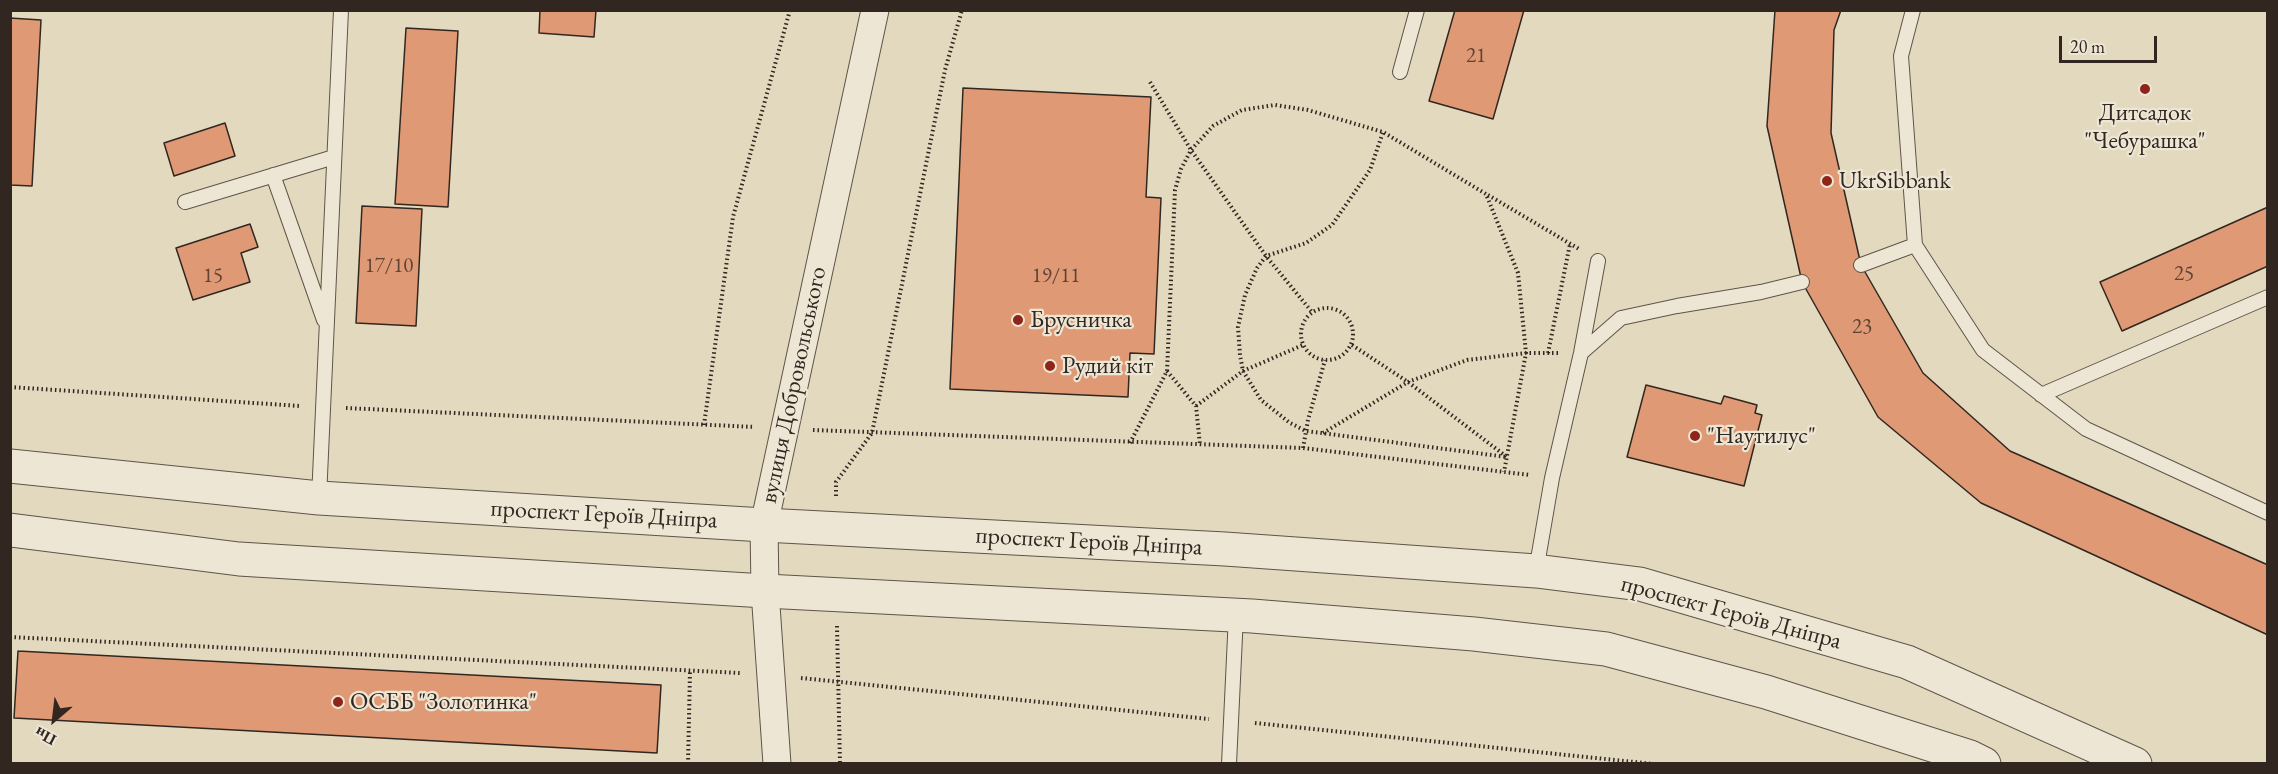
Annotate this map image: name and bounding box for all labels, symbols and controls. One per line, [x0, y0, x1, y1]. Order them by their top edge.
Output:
scale bar [2062, 24, 2160, 62]
text: 20 m [2070, 35, 2105, 58]
house number: 21 [1466, 43, 1486, 69]
marker: Дитсадок "Чебурашка" [2138, 82, 2152, 96]
place label: Дитсадок "Чебурашка" [2084, 99, 2206, 155]
place label: UkrSibbank [1839, 167, 1951, 195]
marker: UkrSibbank [1820, 174, 1834, 188]
house number: 17/10 [365, 253, 413, 279]
house number: 25 [2174, 261, 2194, 287]
house number: 15 [203, 263, 223, 289]
house number: 19/11 [1032, 263, 1080, 289]
street label: вулиця Добровольського [755, 264, 833, 506]
place label: Брусничка [1030, 306, 1132, 334]
marker: Брусничка [1011, 313, 1025, 327]
house number: 23 [1852, 314, 1872, 340]
place label: Рудий кіт [1062, 352, 1153, 380]
marker: Рудий кіт [1043, 359, 1057, 373]
place label: "Наутилус" [1707, 422, 1816, 450]
marker: "Наутилус" [1688, 429, 1702, 443]
street label: проспект Героїв Дніпра [490, 495, 718, 535]
street label: проспект Героїв Дніпра [975, 522, 1203, 562]
street label: проспект Героїв Дніпра [1618, 570, 1844, 656]
place label: ОСББ "Золотинка" [350, 688, 537, 716]
north arrow [24, 690, 84, 750]
marker: ОСББ "Золотинка" [331, 695, 345, 709]
text: Пн [31, 722, 60, 751]

